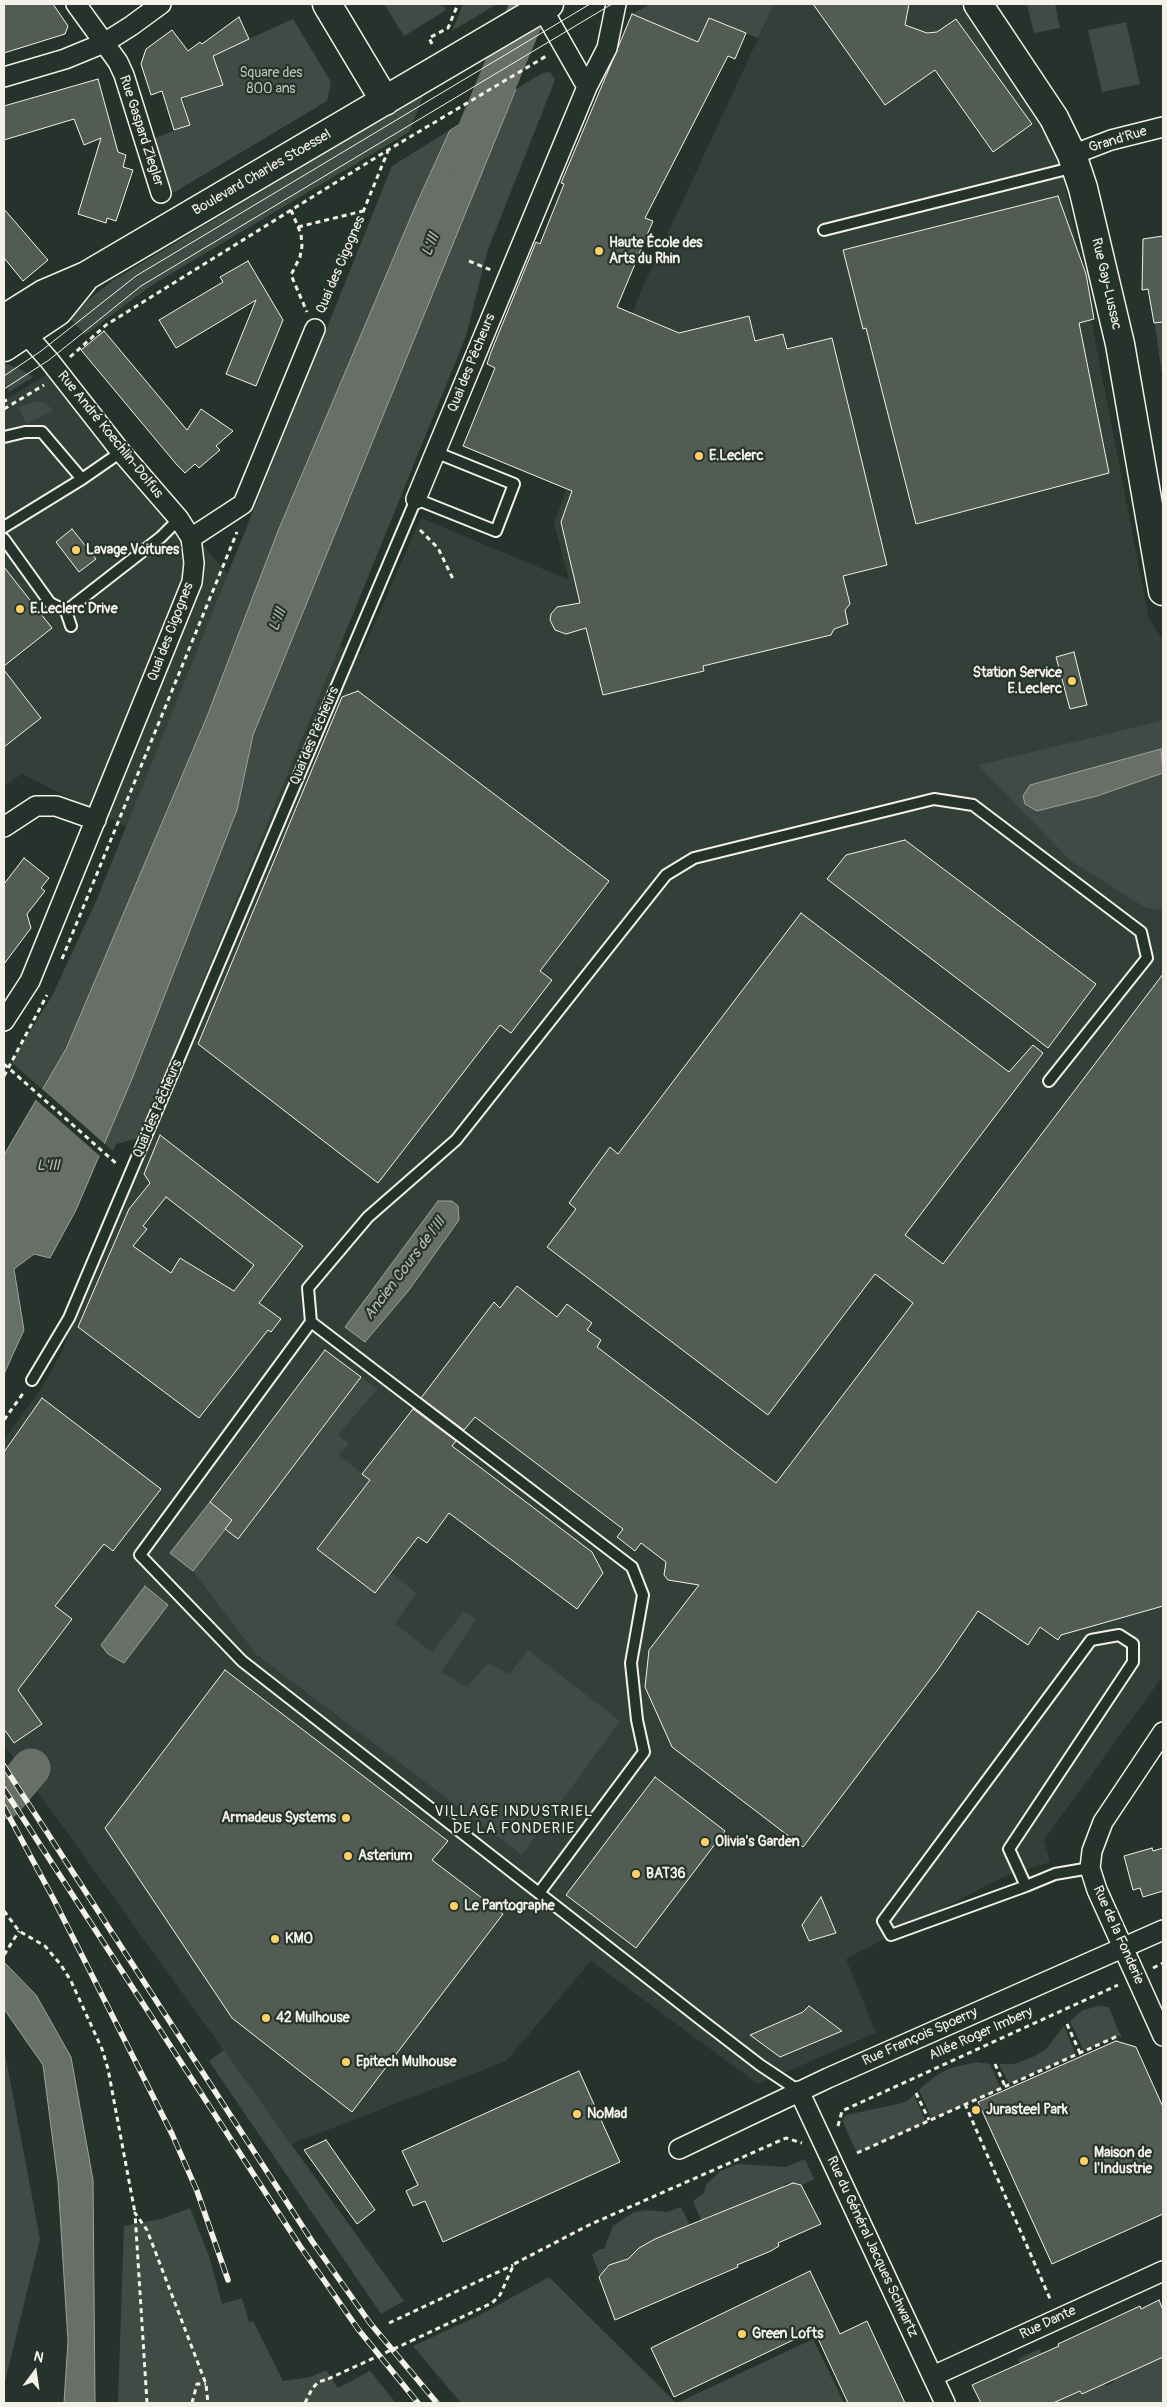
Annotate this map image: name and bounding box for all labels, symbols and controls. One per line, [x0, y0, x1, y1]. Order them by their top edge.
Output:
park label: Square des 800 ans [239, 65, 303, 98]
street label: Rue Gaspard Ziegler [115, 73, 167, 189]
street label: Grand'Rue [1087, 123, 1149, 157]
street label: Boulevard Charles Stoessel [190, 126, 334, 220]
street label: Quai des Cigognes [313, 214, 369, 316]
water label: L'Ill [418, 231, 444, 259]
place label: Haute École des Arts du Rhin [609, 235, 703, 268]
street label: Rue Gay-Lussac [1087, 236, 1125, 332]
marker: Haute École des Arts du Rhin [593, 245, 605, 257]
street label: Quai des Pêcheurs [445, 311, 499, 415]
street label: Rue André Koechlin-Dolfus [54, 368, 166, 502]
place label: E.Leclerc [709, 448, 764, 464]
marker: E.Leclerc [693, 450, 705, 462]
place label: Lavage Voitures [86, 542, 179, 558]
marker: Lavage Voitures [70, 544, 82, 556]
street label: Quai des Cigognes [144, 580, 198, 684]
place label: E.Leclerc Drive [30, 601, 118, 617]
marker: E.Leclerc Drive [14, 603, 26, 615]
water label: L'Ill [265, 606, 291, 634]
place label: Station Service E.Leclerc [973, 665, 1062, 698]
marker: Station Service E.Leclerc [1066, 675, 1078, 687]
street label: Quai des Pêcheurs [287, 684, 343, 788]
street label: Quai des Pêcheurs [130, 1057, 186, 1161]
water label: L'Ill [37, 1157, 59, 1175]
water label: Ancien Cours de l'Ill [361, 1214, 449, 1324]
district label: VILLAGE INDUSTRIEL DE LA FONDERIE [432, 1803, 596, 1838]
place label: Armadeus Systems [221, 1810, 336, 1826]
marker: Armadeus Systems [340, 1812, 352, 1824]
place label: Olivia's Garden [715, 1834, 800, 1850]
marker: Olivia's Garden [699, 1836, 711, 1848]
place label: Asterium [358, 1848, 412, 1864]
marker: Asterium [342, 1850, 354, 1862]
place label: BAT36 [646, 1866, 686, 1882]
marker: BAT36 [630, 1868, 642, 1880]
street label: Rue de la Fonderie [1089, 1883, 1147, 1987]
place label: Le Pantographe [464, 1898, 555, 1914]
marker: Le Pantographe [448, 1900, 460, 1912]
place label: KM0 [285, 1931, 313, 1947]
marker: KM0 [269, 1933, 281, 1945]
street label: Rue François Spoerry [860, 2004, 980, 2070]
street label: Allée Roger Imbery [926, 2004, 1036, 2064]
place label: 42 Mulhouse [276, 2010, 350, 2026]
marker: 42 Mulhouse [260, 2012, 272, 2024]
place label: Epitech Mulhouse [356, 2054, 456, 2070]
marker: Epitech Mulhouse [340, 2056, 352, 2068]
place label: Jurasteel Park [986, 2102, 1068, 2118]
marker: Jurasteel Park [970, 2104, 982, 2116]
place label: NoMad [587, 2106, 627, 2122]
marker: NoMad [571, 2108, 583, 2120]
place label: Maison de l'Industrie [1094, 2145, 1152, 2178]
street label: Rue du Général Jacques Schwartz [823, 2154, 921, 2340]
marker: Maison de l'Industrie [1078, 2155, 1090, 2167]
street label: Rue Dante [1017, 2303, 1079, 2343]
place label: Green Lofts [752, 2326, 823, 2342]
marker: Green Lofts [736, 2328, 748, 2340]
north arrow [10, 2347, 60, 2397]
text: N [32, 2348, 45, 2366]

